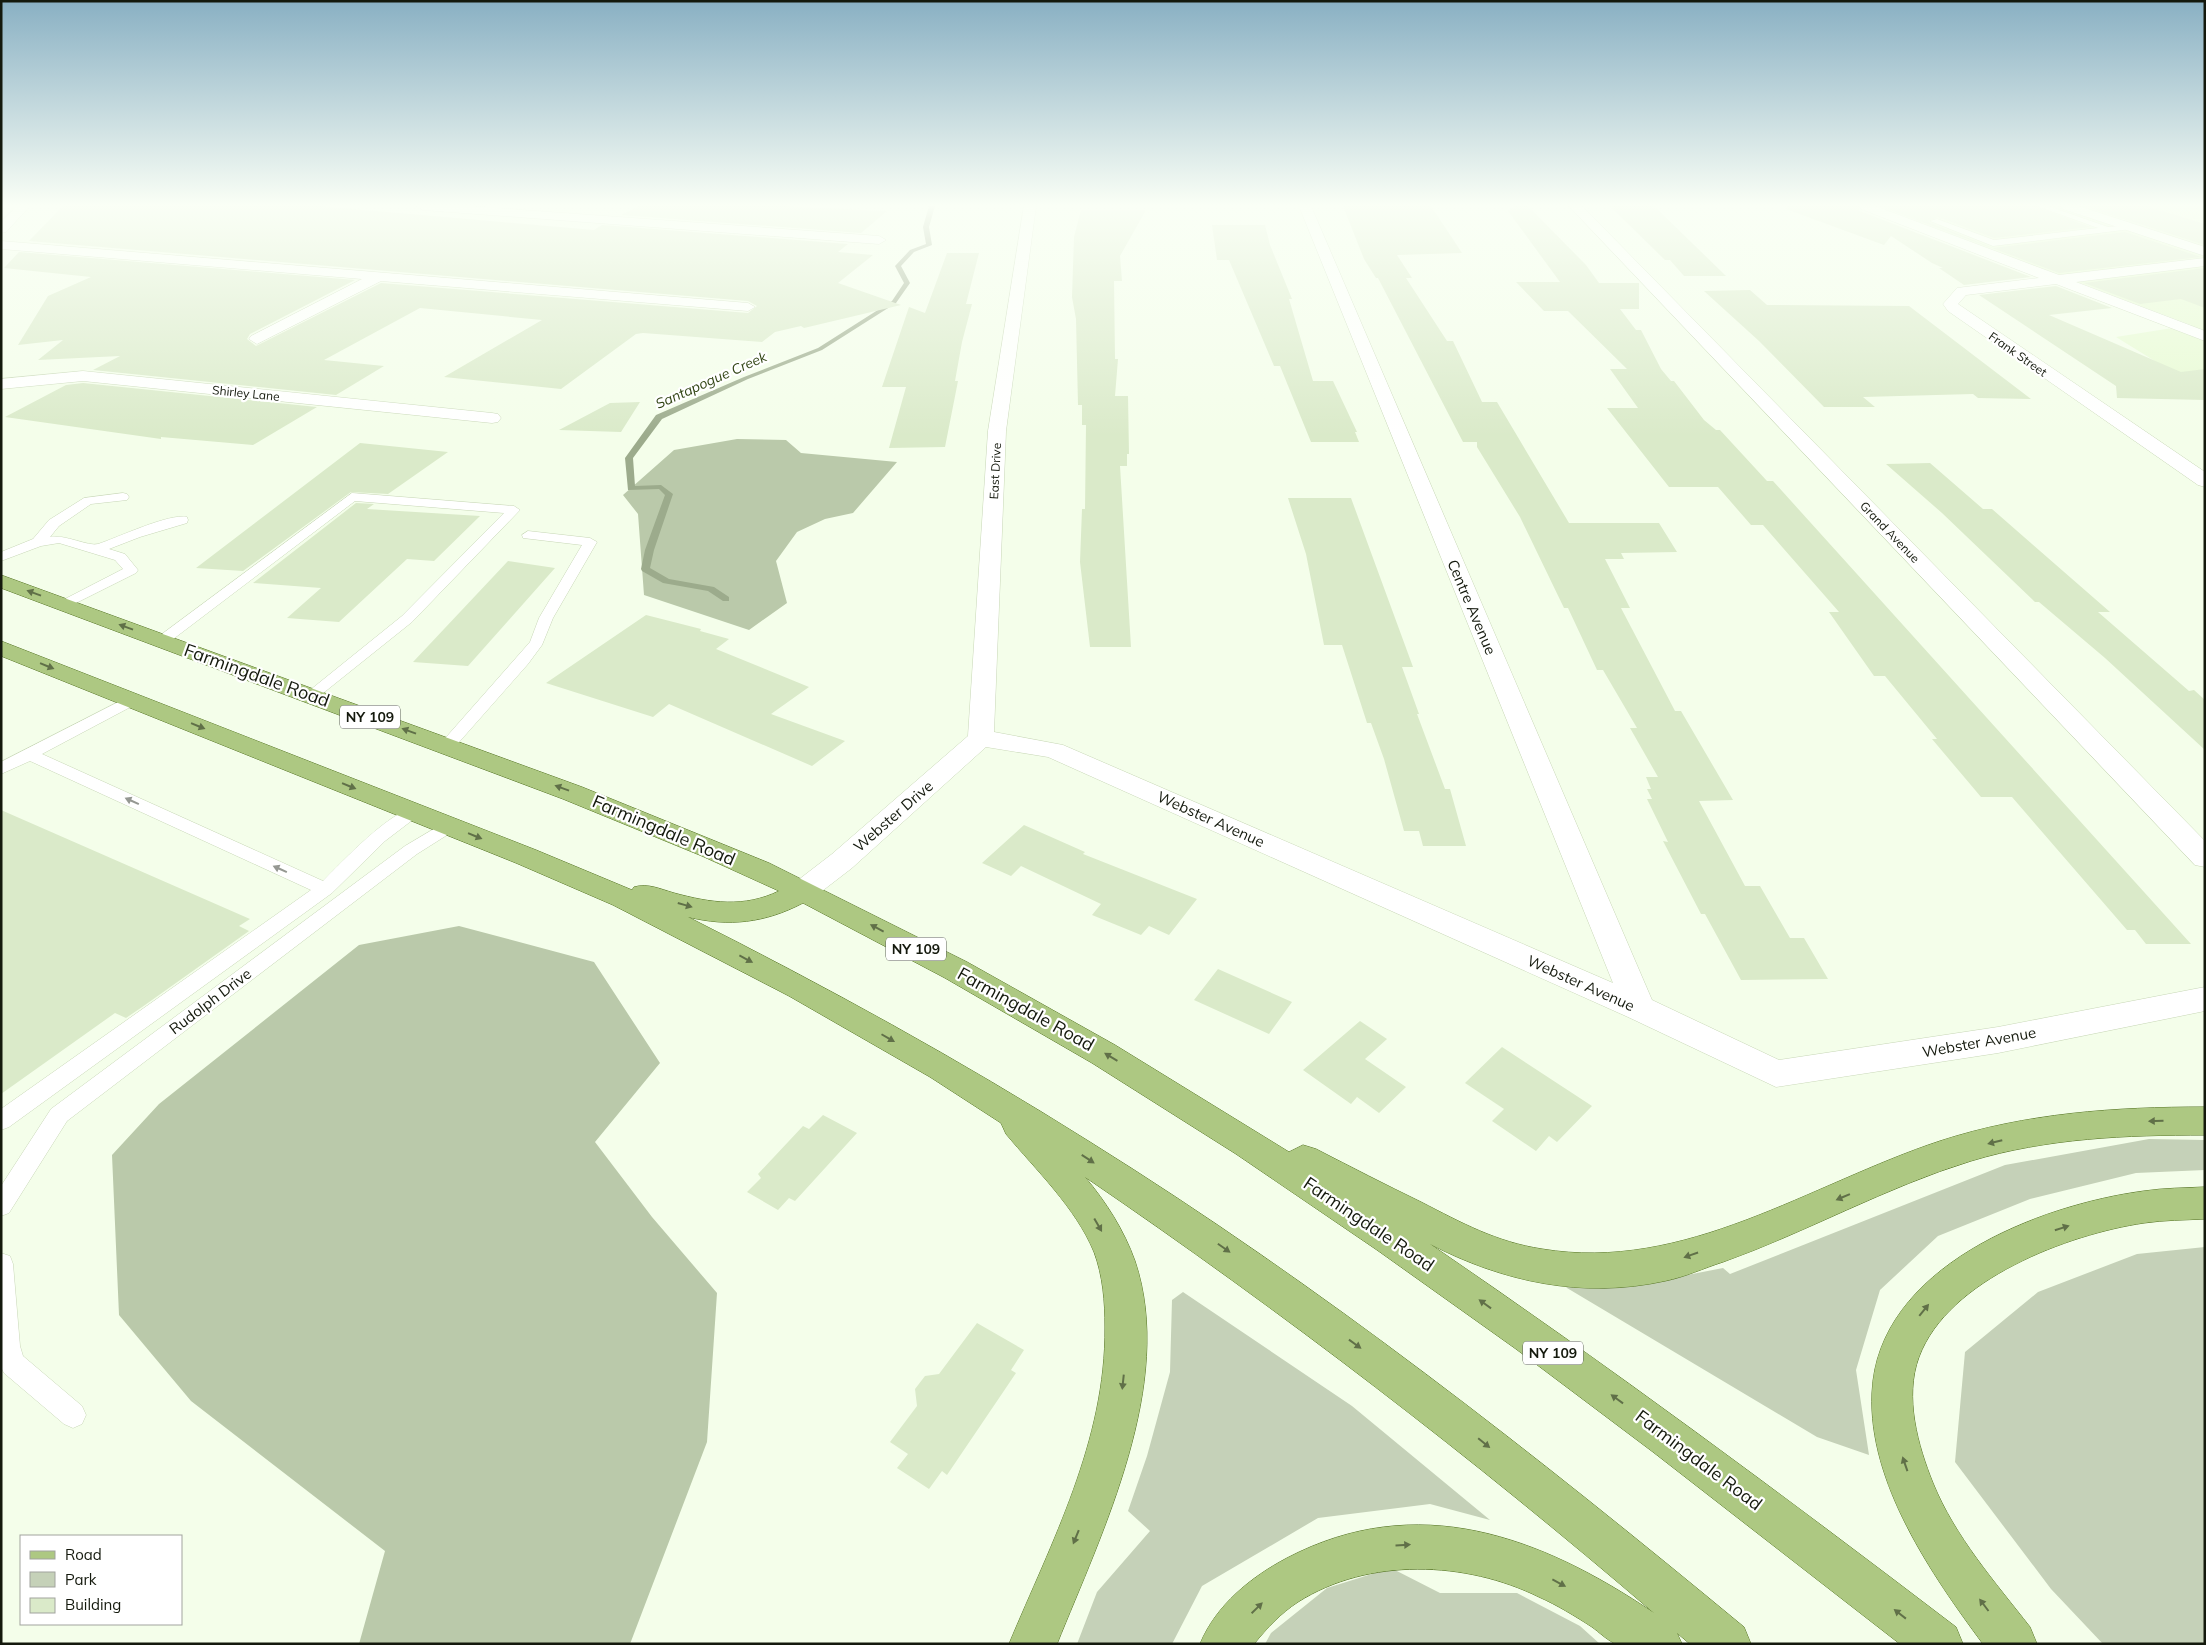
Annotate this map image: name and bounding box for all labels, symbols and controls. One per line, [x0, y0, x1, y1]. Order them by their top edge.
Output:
street label: Frank Street [1986, 328, 2050, 380]
water label: Santapogue Creek [653, 347, 770, 413]
street label: Shirley Lane [211, 382, 281, 404]
street label: East Drive [986, 442, 1004, 500]
street label: Grand Avenue [1857, 498, 1923, 566]
street label: Centre Avenue [1443, 557, 1501, 657]
one-way arrow [26, 589, 41, 596]
one-way arrow [118, 623, 133, 630]
street label: Farmingdale Road [181, 638, 333, 712]
one-way arrow [39, 663, 54, 670]
road number: NY 109 [340, 706, 400, 729]
one-way arrow [190, 723, 205, 730]
one-way arrow [402, 727, 416, 735]
street label: Webster Drive [849, 776, 937, 856]
one-way arrow [341, 783, 356, 790]
one-way arrow [554, 784, 569, 792]
street label: Webster Avenue [1154, 787, 1268, 851]
street label: Farmingdale Road [589, 790, 739, 870]
one-way arrow [125, 797, 139, 805]
one-way arrow [468, 833, 483, 841]
one-way arrow [273, 864, 287, 872]
one-way arrow [677, 902, 692, 910]
one-way arrow [870, 924, 884, 932]
road number: NY 109 [886, 938, 946, 961]
street label: Webster Avenue [1524, 951, 1638, 1015]
one-way arrow [739, 955, 754, 963]
street label: Farmingdale Road [953, 962, 1099, 1056]
street label: Rudolph Drive [165, 964, 255, 1038]
street label: Webster Avenue [1921, 1023, 2037, 1061]
one-way arrow [882, 1034, 895, 1043]
one-way arrow [1104, 1053, 1118, 1062]
one-way arrow [2148, 1117, 2164, 1125]
one-way arrow [1988, 1138, 2003, 1146]
one-way arrow [1081, 1154, 1094, 1164]
street label: Farmingdale Road [1299, 1172, 1439, 1276]
one-way arrow [1836, 1193, 1850, 1201]
one-way arrow [1094, 1218, 1103, 1232]
one-way arrow [2054, 1224, 2069, 1232]
one-way arrow [1217, 1243, 1230, 1253]
one-way arrow [1684, 1252, 1699, 1260]
one-way arrow [1479, 1300, 1492, 1310]
one-way arrow [1918, 1304, 1929, 1317]
one-way arrow [1348, 1338, 1361, 1349]
road number: NY 109 [1523, 1342, 1583, 1365]
one-way arrow [1119, 1374, 1127, 1390]
one-way arrow [1611, 1394, 1624, 1405]
street label: Farmingdale Road [1631, 1405, 1767, 1515]
one-way arrow [1477, 1438, 1490, 1449]
one-way arrow [1901, 1456, 1909, 1471]
one-way arrow [1072, 1530, 1080, 1544]
legend [20, 1535, 182, 1625]
one-way arrow [1395, 1541, 1411, 1549]
text: Road [65, 1545, 102, 1564]
text: Park [65, 1570, 97, 1589]
one-way arrow [1552, 1579, 1567, 1587]
text: Building [65, 1595, 121, 1614]
one-way arrow [1979, 1598, 1989, 1612]
one-way arrow [1251, 1602, 1263, 1614]
one-way arrow [1894, 1608, 1907, 1619]

